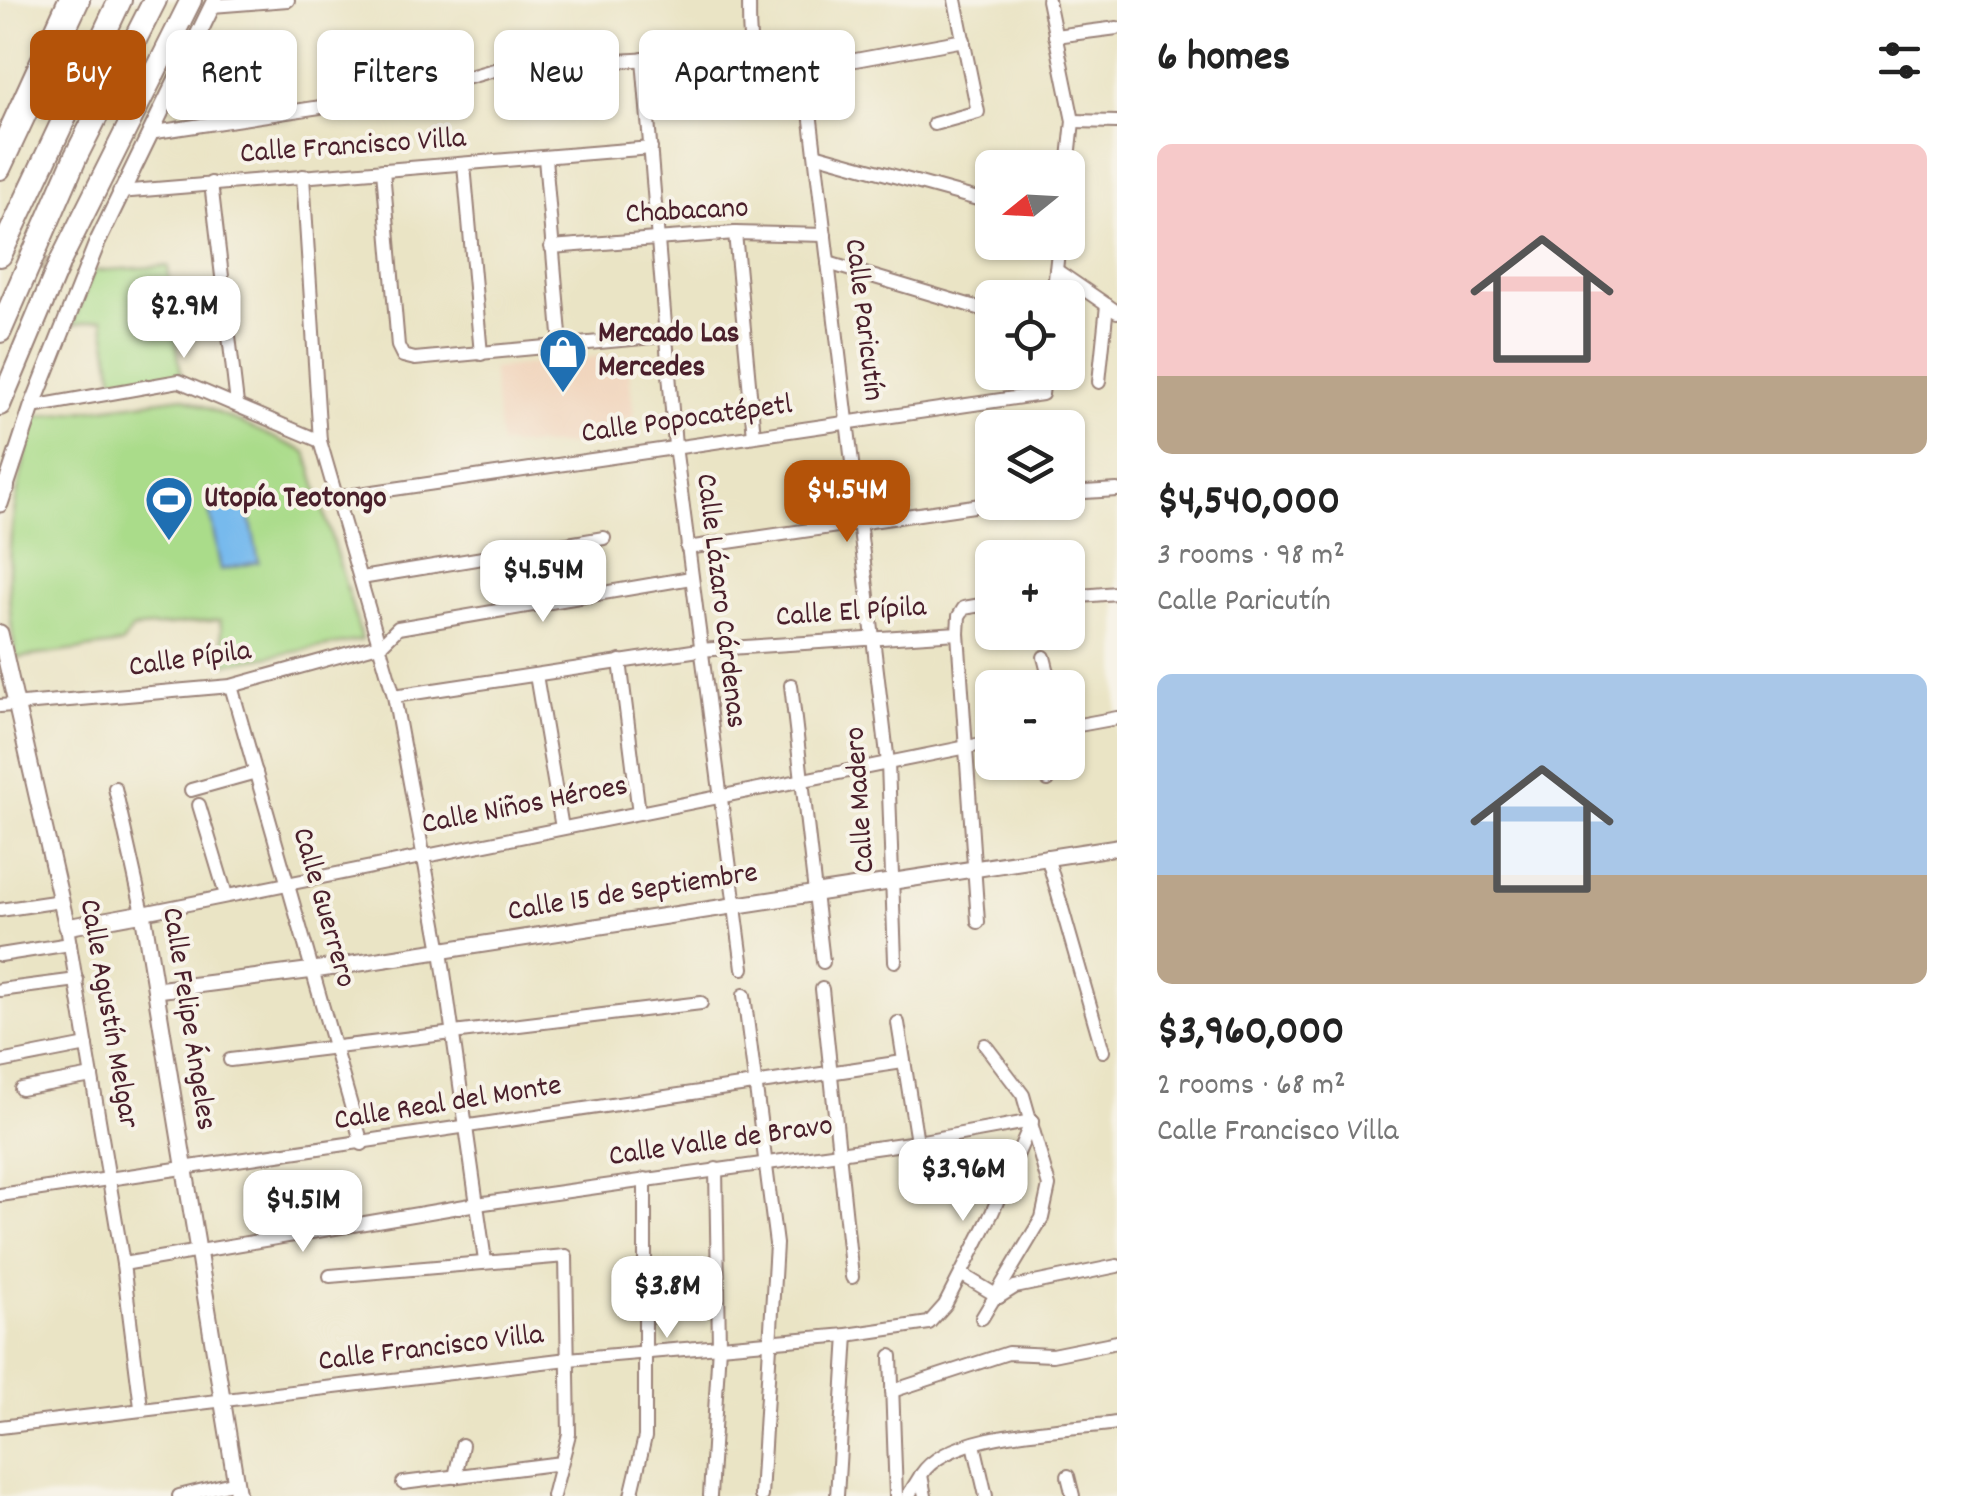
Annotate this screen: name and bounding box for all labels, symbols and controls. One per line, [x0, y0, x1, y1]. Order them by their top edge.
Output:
chip: Buy [30, 30, 146, 120]
chip: Rent [166, 30, 297, 120]
chip: Filters [317, 30, 474, 120]
chip: New [494, 30, 619, 120]
chip: Apartment [639, 30, 855, 120]
text: 6 homes [1157, 30, 1290, 90]
icon: filters [1872, 33, 1927, 88]
street label: Calle Francisco Villa [239, 119, 468, 177]
north arrow [975, 150, 1085, 260]
map controls [975, 150, 1085, 780]
street label: Chabacano [624, 188, 750, 238]
icon: home [1452, 209, 1632, 389]
street label: Calle Paricutín [831, 236, 893, 404]
pin: $2.9M [114, 276, 254, 361]
button: locate [975, 280, 1085, 390]
text: $2.9M [150, 285, 218, 331]
place label: Mercado Las Mercedes [598, 314, 739, 391]
shop icon: Mercado Las Mercedes [537, 326, 589, 394]
street label: Calle Popocatépetl [579, 385, 795, 457]
button: layers [975, 410, 1085, 520]
pin: $4.54M [766, 460, 928, 545]
text: $4.54M [806, 469, 888, 515]
street label: Calle Lázaro Cárdenas [682, 471, 756, 731]
sports icon: Utopía Teotongo [143, 474, 195, 542]
text: $4,540,000 [1157, 474, 1340, 534]
place label: Utopía Teotongo [204, 479, 387, 522]
text: 3 rooms · 98 m² [1157, 534, 1345, 580]
pin: $4.54M [462, 540, 624, 625]
button: + [975, 540, 1085, 650]
text: $4.54M [502, 549, 584, 595]
text: Calle Paricutín [1157, 580, 1331, 626]
street label: Calle El Pípila [774, 587, 929, 641]
street label: Calle Pípila [126, 631, 255, 691]
button: − [975, 670, 1085, 780]
street label: Calle Madero [835, 725, 889, 875]
icon: home [1452, 739, 1632, 919]
street label: Calle Niños Héroes [418, 766, 632, 848]
street label: Calle Guerrero [279, 823, 365, 993]
street label: Calle 15 de Septiembre [505, 853, 761, 935]
street label: Calle Agustín Melgar [66, 896, 148, 1132]
street label: Calle Felipe Ángeles [148, 905, 226, 1133]
text: $3,960,000 [1157, 1004, 1344, 1064]
text: 2 rooms · 68 m² [1157, 1064, 1346, 1110]
street label: Calle Real del Monte [331, 1066, 565, 1144]
street label: Calle Valle de Bravo [606, 1106, 836, 1180]
text: Calle Francisco Villa [1157, 1110, 1399, 1156]
pin: $3.96M [882, 1139, 1044, 1224]
text: $3.96M [921, 1148, 1005, 1194]
pin: $4.51M [222, 1170, 384, 1255]
text: $4.51M [265, 1179, 341, 1225]
pin: $3.8M [597, 1256, 737, 1341]
text: $3.8M [633, 1265, 701, 1311]
street label: Calle Francisco Villa [316, 1315, 547, 1385]

